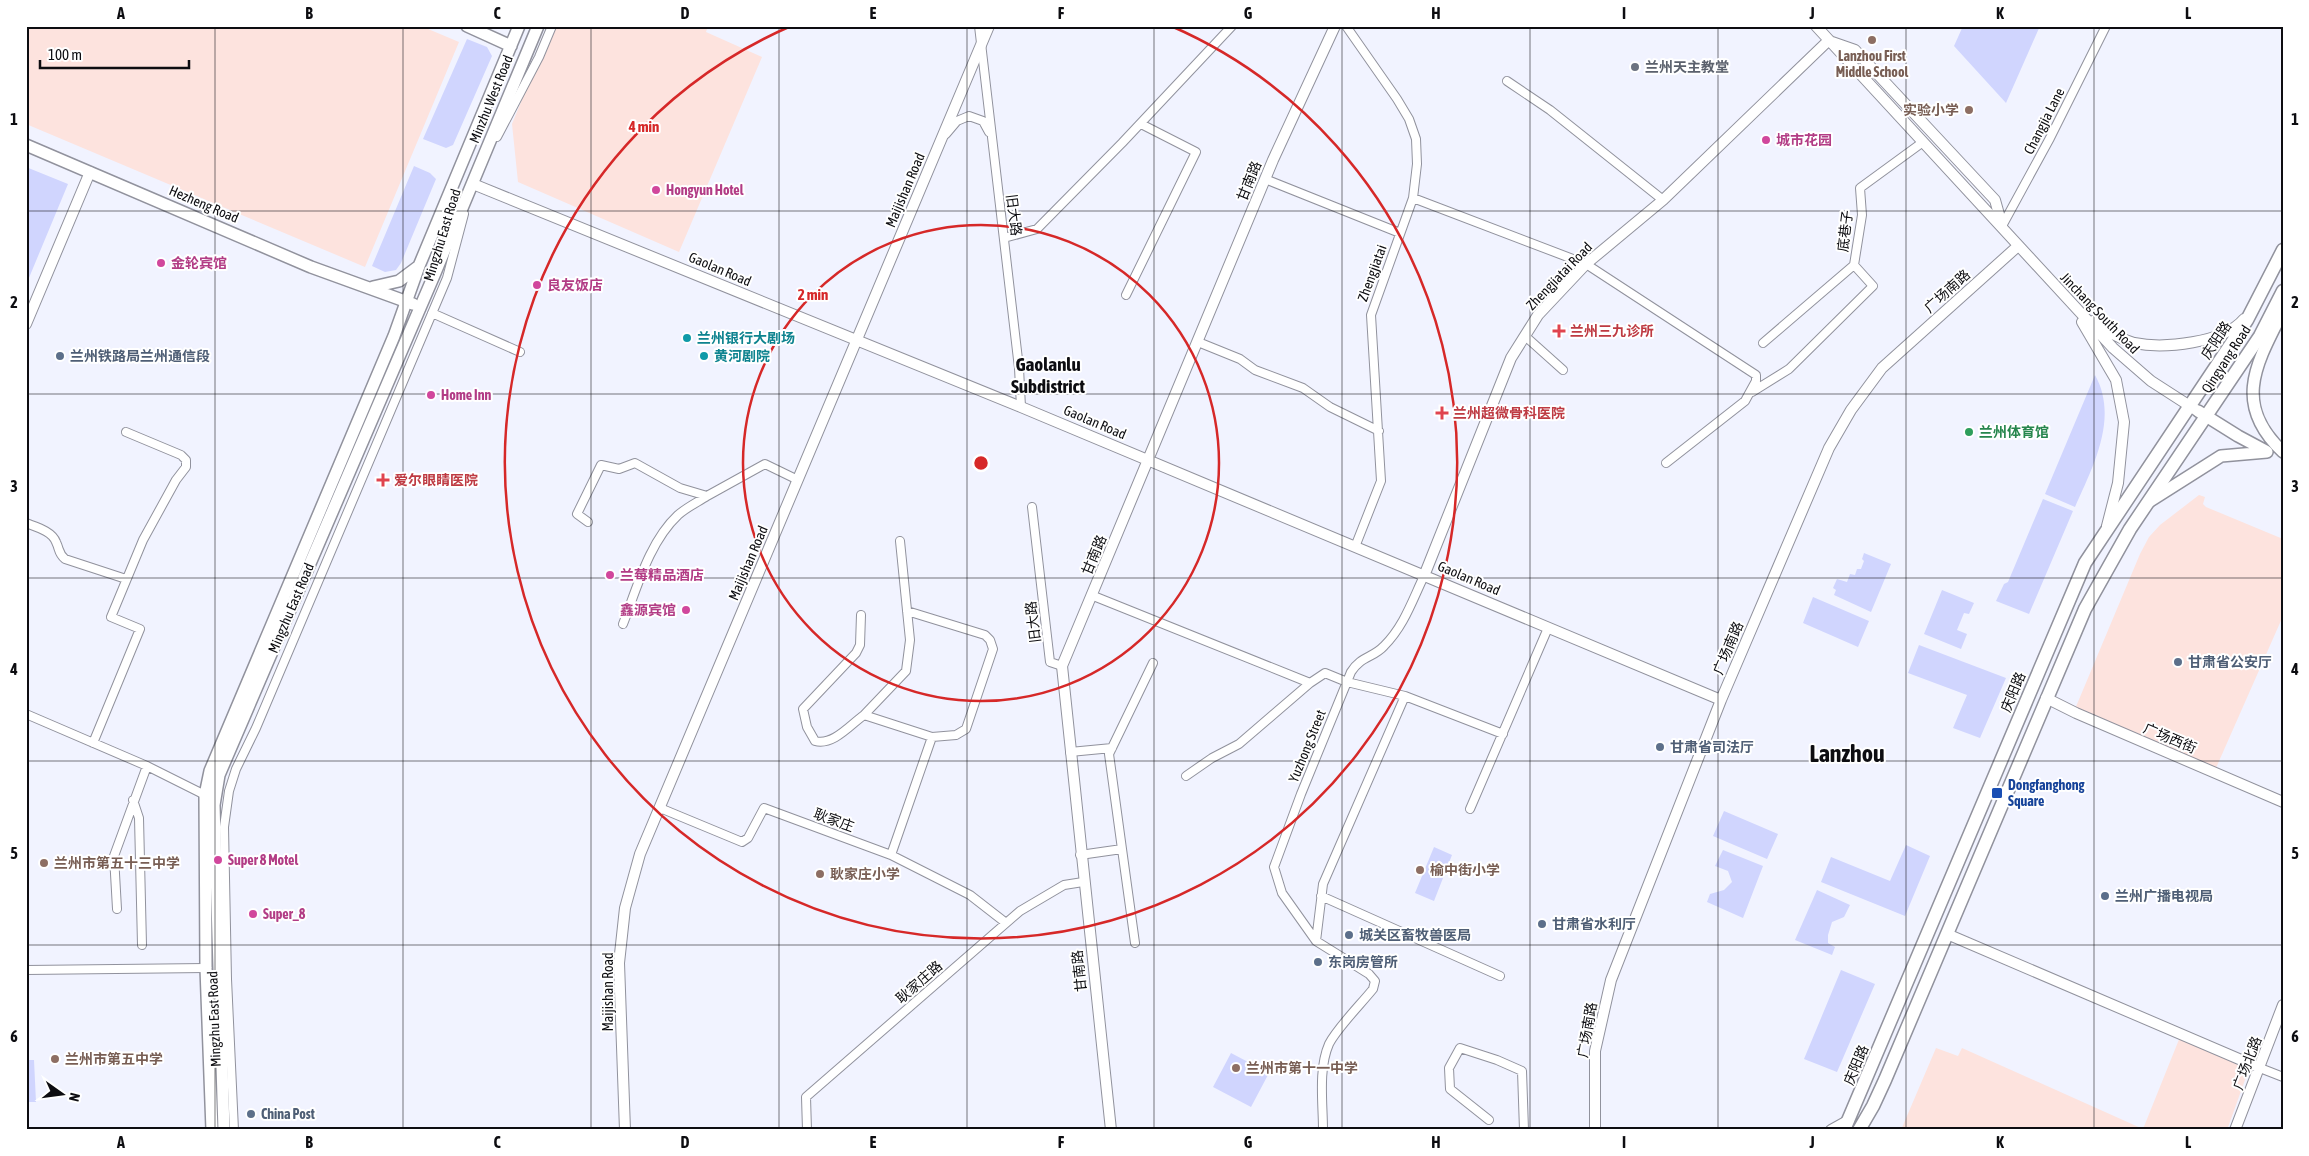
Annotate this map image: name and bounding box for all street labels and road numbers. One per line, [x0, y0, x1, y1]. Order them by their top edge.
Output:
street label: Minzhu West Road [466, 53, 516, 145]
street label: Changjia Lane [2020, 85, 2068, 157]
street label: Maijishan Road [882, 150, 928, 230]
street label: 甘南路 [1234, 159, 1264, 203]
street label: Hezheng Road [167, 182, 241, 226]
street label: Mingzhu East Road [420, 187, 464, 283]
street label: 旧大路 [1004, 193, 1024, 237]
street label: 底巷子 [1835, 209, 1855, 253]
street label: Zhengjiatai Road [1523, 239, 1595, 313]
street label: Zhengjiatai [1354, 243, 1390, 303]
street label: Gaolan Road [686, 249, 754, 289]
street label: 广场南路 [1921, 266, 1973, 316]
street label: Jinchang South Road [2057, 269, 2143, 357]
street label: 庆阳路 [2198, 318, 2234, 362]
street label: Qingyang Road [2198, 322, 2254, 396]
street label: Gaolan Road [1061, 402, 1129, 442]
street label: Maijishan Road [725, 523, 771, 603]
street label: 甘南路 [1078, 533, 1110, 577]
street label: Gaolan Road [1435, 558, 1503, 598]
street label: Mingzhu East Road [265, 561, 317, 655]
street label: 旧大路 [1023, 600, 1043, 644]
street label: 广场南路 [1710, 619, 1746, 677]
street label: 庆阳路 [1997, 670, 2029, 714]
street label: Yuzhong Street [1285, 707, 1329, 785]
street label: 广场西街 [2141, 720, 2199, 756]
street label: 耿家庄 [812, 805, 856, 835]
street label: 甘南路 [1069, 949, 1089, 993]
street label: Maijishan Road [600, 952, 616, 1032]
street label: 耿家庄路 [893, 958, 945, 1006]
street label: Mingzhu East Road [204, 971, 224, 1067]
street label: 广场南路 [1574, 1001, 1600, 1059]
street label: 广场北路 [2229, 1034, 2265, 1092]
street label: 庆阳路 [1840, 1043, 1872, 1087]

